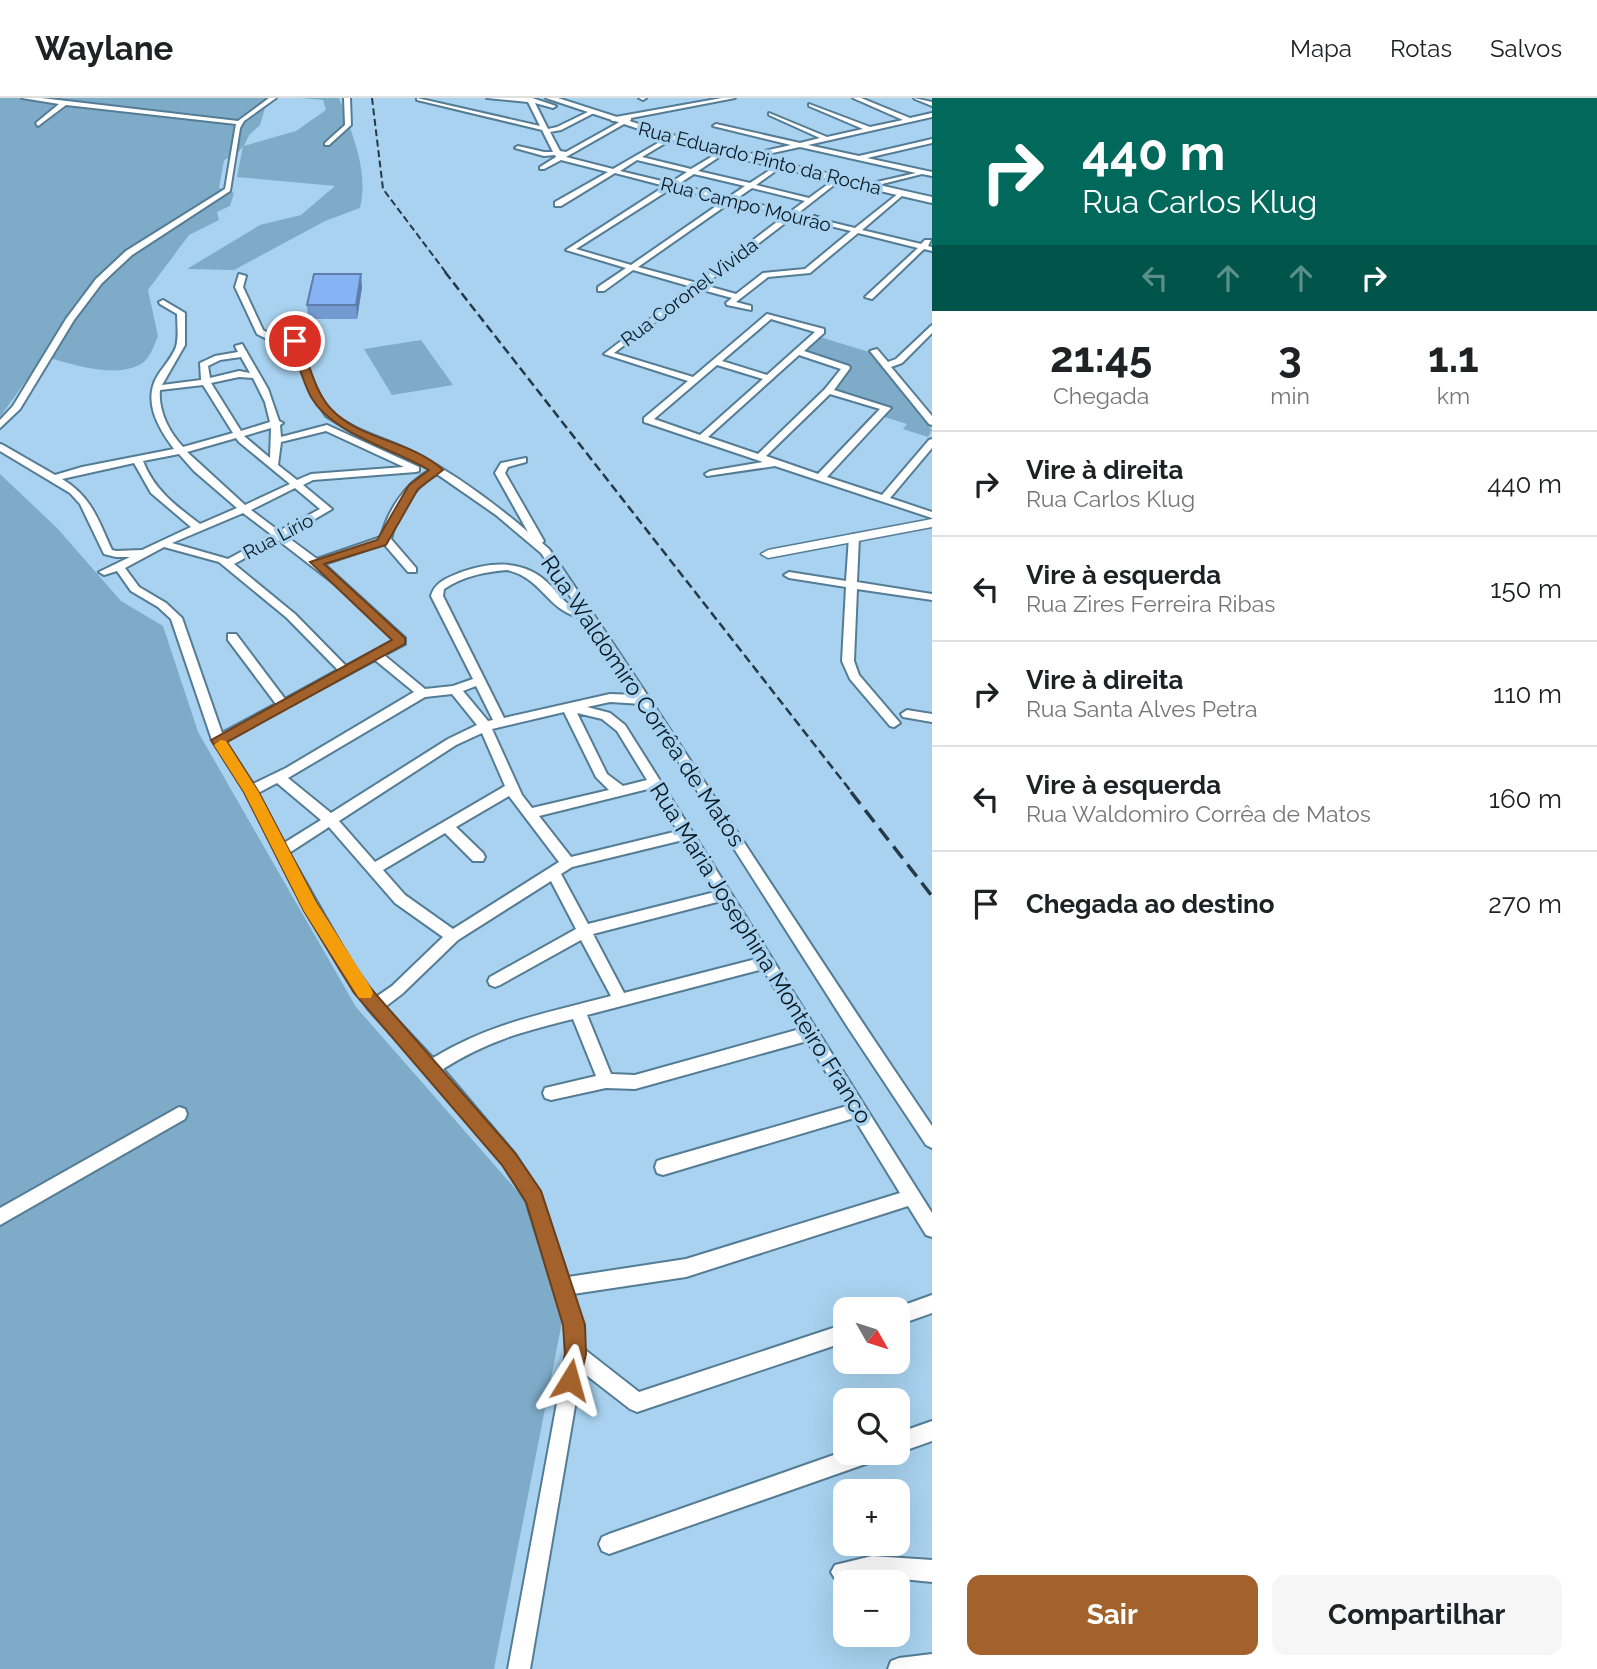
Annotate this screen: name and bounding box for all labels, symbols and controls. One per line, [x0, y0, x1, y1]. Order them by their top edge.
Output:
text: Waylane [35, 29, 173, 68]
text: Mapa [1290, 34, 1352, 63]
text: Rotas [1390, 34, 1452, 63]
text: Salvos [1490, 34, 1562, 63]
street label: Rua Eduardo Pinto da Rocha [636, 117, 884, 199]
text: 440 m [1082, 124, 1225, 181]
icon: right [967, 126, 1058, 217]
street label: Rua Campo Mourão [659, 172, 833, 236]
text: Rua Carlos Klug [1082, 183, 1317, 220]
street label: Rua Coronel Vivida [616, 233, 762, 351]
icon: left [1136, 259, 1174, 297]
icon: ahead [1209, 259, 1247, 297]
icon: ahead [1282, 259, 1320, 297]
icon: right [1355, 259, 1393, 297]
pin [265, 311, 325, 371]
icon: arrive [276, 322, 314, 360]
text: 21:45 [1050, 333, 1152, 382]
text: 3 [1278, 333, 1302, 382]
text: 1.1 [1428, 333, 1479, 382]
text: Chegada [1053, 382, 1149, 409]
text: min [1270, 382, 1310, 409]
text: km [1437, 382, 1470, 409]
text: Vire à direita [1026, 455, 1183, 485]
icon: right [967, 465, 1005, 503]
text: 440 m [1487, 469, 1562, 499]
text: Rua Carlos Klug [1026, 485, 1195, 512]
street label: Rua Lírio [239, 508, 317, 564]
street label: Rua Waldomiro Corrêa de Matos [536, 550, 751, 851]
text: Vire à esquerda [1026, 560, 1221, 590]
icon: left [967, 570, 1005, 608]
text: 150 m [1490, 574, 1562, 604]
text: Rua Zires Ferreira Ribas [1026, 590, 1275, 617]
text: Vire à direita [1026, 665, 1183, 695]
icon: right [967, 675, 1005, 713]
text: 110 m [1493, 679, 1562, 709]
text: Rua Santa Alves Petra [1026, 695, 1258, 722]
text: Vire à esquerda [1026, 770, 1221, 800]
street label: Rua Maria Josephina Monteiro Franco [645, 777, 878, 1128]
icon: left [967, 780, 1005, 818]
text: 160 m [1489, 784, 1562, 814]
text: Rua Waldomiro Corrêa de Matos [1026, 800, 1371, 827]
icon: arrive [967, 885, 1005, 923]
text: Chegada ao destino [1026, 889, 1275, 919]
text: 270 m [1488, 889, 1562, 919]
north arrow [833, 1297, 910, 1374]
map controls [833, 1297, 910, 1647]
position arrow [533, 1343, 607, 1417]
button: search [833, 1388, 910, 1465]
button: + [833, 1479, 910, 1556]
button: − [833, 1570, 910, 1647]
button: Sair [967, 1575, 1258, 1655]
button: Compartilhar [1272, 1575, 1562, 1655]

